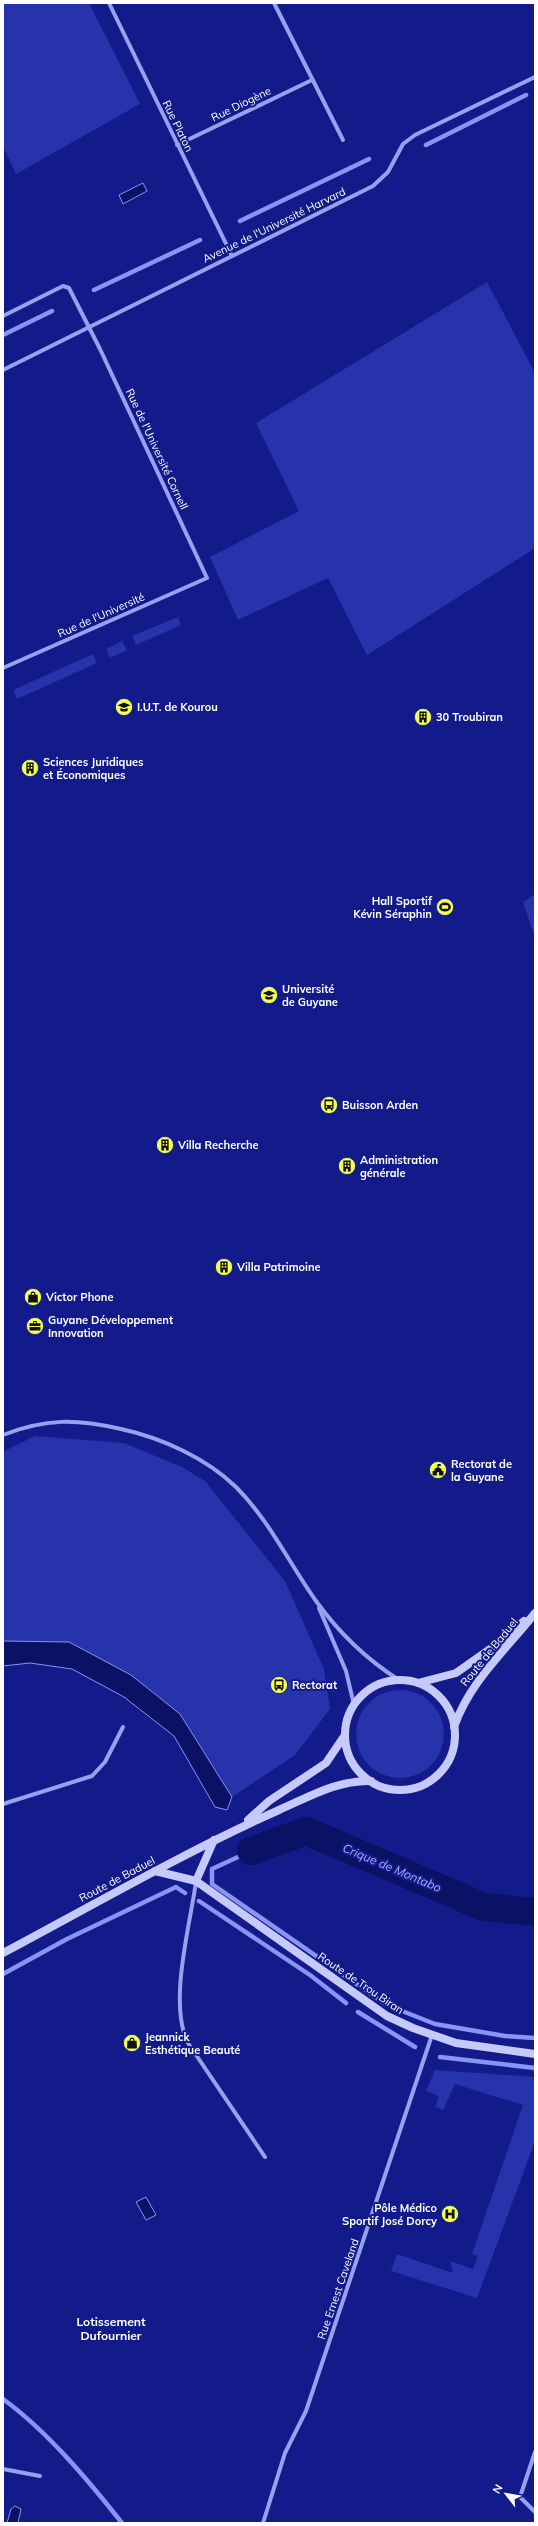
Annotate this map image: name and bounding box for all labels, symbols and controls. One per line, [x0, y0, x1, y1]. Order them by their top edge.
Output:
street label: Rue Diogène [209, 83, 273, 125]
street label: Rue Platon [159, 98, 197, 154]
street label: Avenue de l'Université Harvard [200, 184, 348, 266]
street label: Rue de l'Université Cornell [123, 386, 191, 512]
street label: Rue de l'Université [55, 589, 147, 641]
school or university icon: I.U.T. de Kourou [114, 697, 134, 717]
place label: I.U.T. de Kourou [137, 700, 218, 714]
building icon: 30 Troubiran [413, 707, 433, 727]
place label: 30 Troubiran [436, 710, 503, 724]
place label: Sciences Juridiques et Économiques [43, 755, 144, 782]
building icon: Sciences Juridiques et Économiques [20, 758, 40, 778]
place label: Hall Sportif Kévin Séraphin [353, 894, 433, 921]
sports icon: Hall Sportif Kévin Séraphin [435, 897, 455, 917]
place label: Université de Guyane [282, 982, 338, 1009]
school or university icon: Université de Guyane [259, 985, 279, 1005]
bus stop icon: Buisson Arden [319, 1095, 339, 1115]
place label: Buisson Arden [342, 1098, 418, 1112]
building icon: Villa Recherche [155, 1135, 175, 1155]
place label: Villa Recherche [177, 1138, 259, 1152]
place label: Administration générale [360, 1153, 438, 1180]
building icon: Administration générale [337, 1156, 357, 1176]
building icon: Villa Patrimoine [214, 1257, 234, 1277]
place label: Villa Patrimoine [236, 1260, 321, 1274]
shop icon: Victor Phone [23, 1287, 43, 1307]
place label: Victor Phone [45, 1290, 113, 1304]
place label: Guyane Développement Innovation [48, 1313, 173, 1340]
office icon: Guyane Développement Innovation [25, 1316, 45, 1336]
place label: Rectorat de la Guyane [451, 1457, 512, 1484]
public building icon: Rectorat de la Guyane [428, 1460, 448, 1480]
street label: Route de Baduel [457, 1615, 521, 1689]
bus stop icon: Rectorat [269, 1675, 289, 1695]
place label: Rectorat [292, 1678, 337, 1692]
water label: Crique de Montabo [341, 1840, 444, 1895]
street label: Route de Baduel [77, 1853, 157, 1905]
street label: Route de Trou Biran [315, 1949, 407, 2017]
place label: Jeannick Esthétique Beauté [145, 2030, 240, 2057]
shop icon: Jeannick Esthétique Beauté [122, 2033, 142, 2053]
place label: Pôle Médico Sportif José Dorcy [342, 2201, 437, 2228]
hospital icon: Pôle Médico Sportif José Dorcy [440, 2204, 460, 2224]
street label: Rue Ernest Caveland [314, 2237, 362, 2341]
district label: Lotissement Dufournier [76, 2314, 146, 2343]
north arrow [486, 2474, 526, 2514]
text: N [489, 2482, 506, 2496]

